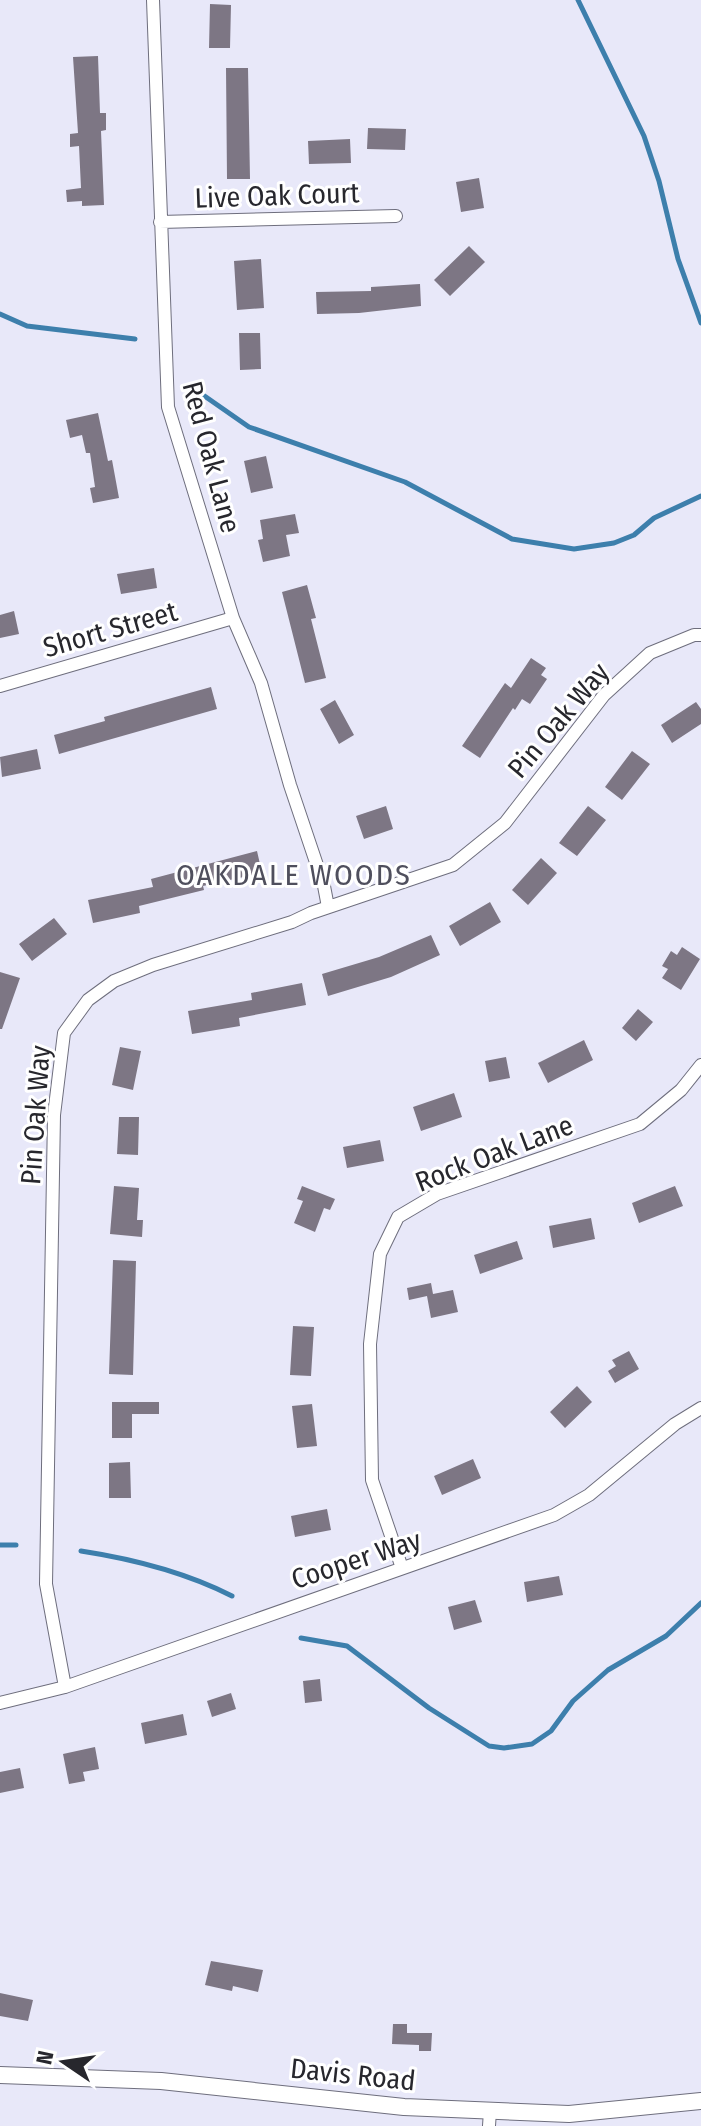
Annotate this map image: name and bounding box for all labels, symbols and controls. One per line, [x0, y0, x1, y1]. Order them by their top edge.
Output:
street label: Live Oak Court [194, 176, 361, 215]
street label: Red Oak Lane [175, 378, 248, 536]
street label: Short Street [39, 594, 182, 664]
street label: Pin Oak Way [501, 656, 616, 784]
district label: OAKDALE WOODS [176, 857, 412, 893]
street label: Pin Oak Way [14, 1044, 57, 1186]
street label: Rock Oak Lane [411, 1108, 578, 1199]
street label: Cooper Way [287, 1523, 426, 1596]
north arrow [24, 2022, 104, 2102]
text: N [30, 2048, 60, 2067]
street label: Davis Road [289, 2052, 417, 2097]

